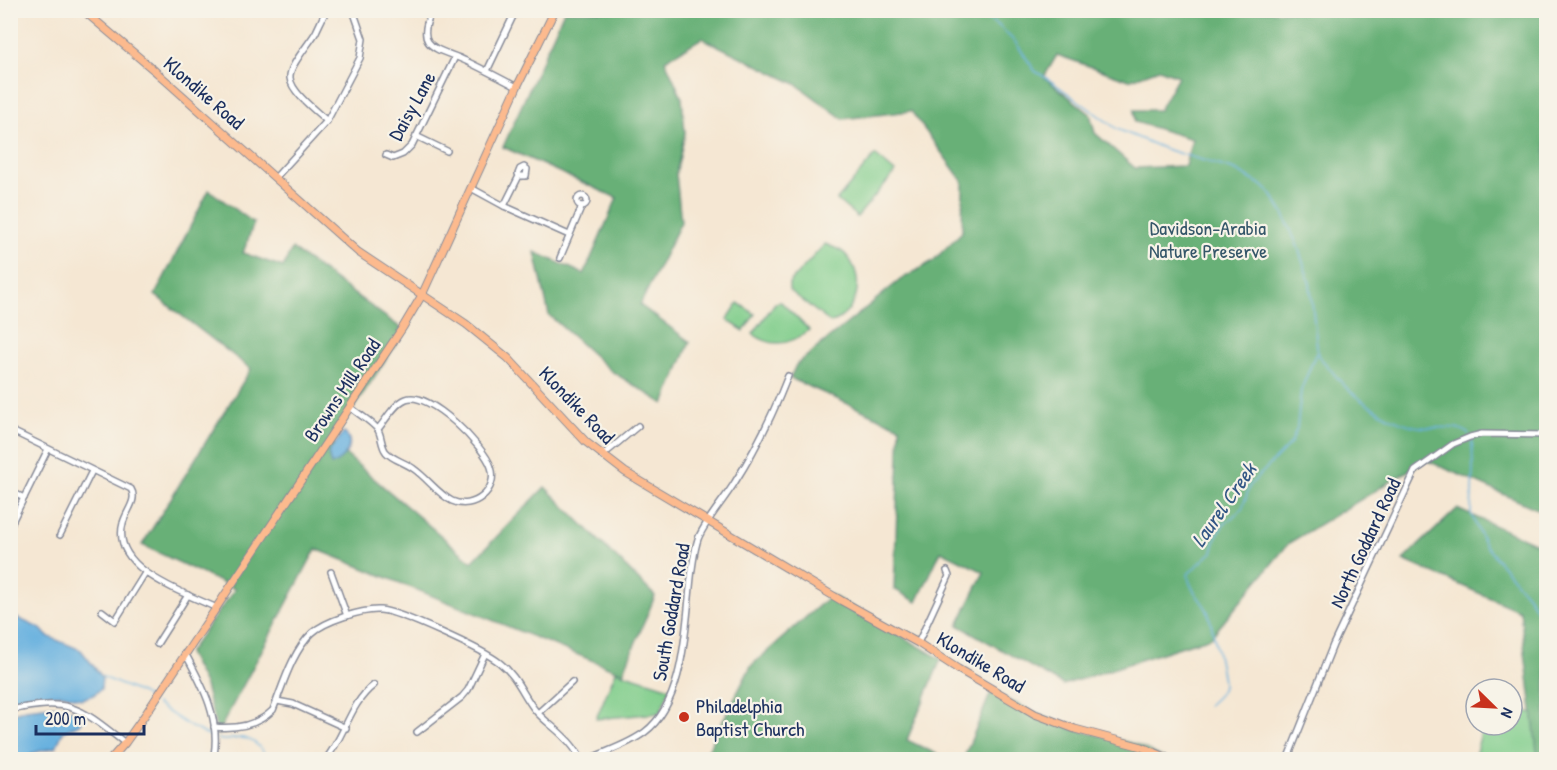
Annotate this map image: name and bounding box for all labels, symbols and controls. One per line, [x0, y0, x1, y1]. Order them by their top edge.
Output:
street label: Klondike Road [158, 50, 251, 135]
street label: Daisy Lane [382, 66, 442, 145]
park label: Davidson-Arabia Nature Preserve [1149, 214, 1267, 264]
street label: Browns Mill Road [297, 333, 386, 447]
street label: Klondike Road [533, 360, 622, 450]
water label: Laurel Creek [1184, 455, 1264, 552]
street label: North Goddard Road [1323, 473, 1407, 612]
street label: South Goddard Road [645, 541, 696, 683]
street label: Klondike Road [932, 625, 1031, 699]
north arrow [1464, 677, 1524, 737]
place label: Philadelphia Baptist Church [696, 692, 804, 742]
scale bar [36, 698, 144, 736]
text: N [1496, 705, 1519, 722]
text: 200 m [45, 706, 86, 731]
marker: Philadelphia Baptist Church [677, 710, 691, 724]

